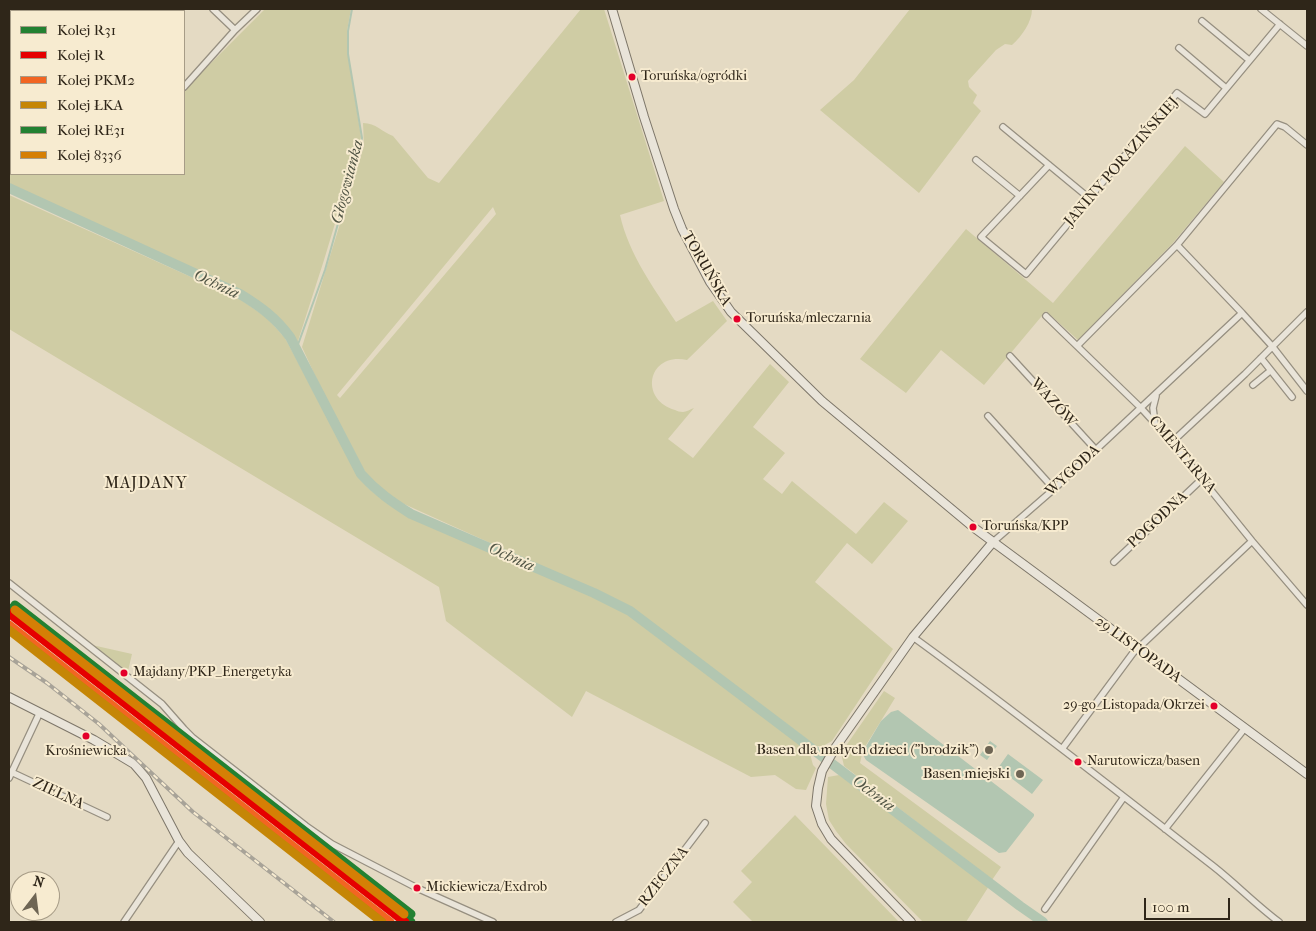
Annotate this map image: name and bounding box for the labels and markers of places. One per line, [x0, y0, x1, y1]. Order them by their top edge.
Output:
place label: Toruńska/ogródki [641, 69, 747, 85]
marker: Toruńska/ogródki [627, 72, 637, 82]
place label: Toruńska/mleczarnia [746, 311, 871, 327]
marker: Toruńska/mleczarnia [732, 314, 742, 324]
place label: Toruńska/KPP [982, 519, 1068, 535]
marker: Toruńska/KPP [968, 522, 978, 532]
place label: Majdany/PKP_Energetyka [133, 665, 292, 681]
marker: Majdany/PKP_Energetyka [119, 668, 129, 678]
place label: 29-go_Listopada/Okrzei [1063, 698, 1205, 714]
marker: 29-go_Listopada/Okrzei [1209, 701, 1219, 711]
marker: Krośniewicka [81, 731, 91, 741]
place label: Basen dla małych dzieci ("brodzik") [756, 741, 979, 759]
place label: Krośniewicka [45, 744, 127, 760]
marker: Basen dla małych dzieci ("brodzik") [983, 744, 995, 756]
place label: Narutowicza/basen [1087, 754, 1200, 770]
marker: Narutowicza/basen [1073, 757, 1083, 767]
place label: Basen miejski [923, 765, 1010, 783]
marker: Basen miejski [1014, 768, 1026, 780]
place label: Mickiewicza/Exdrob [426, 880, 547, 896]
marker: Mickiewicza/Exdrob [412, 883, 422, 893]

